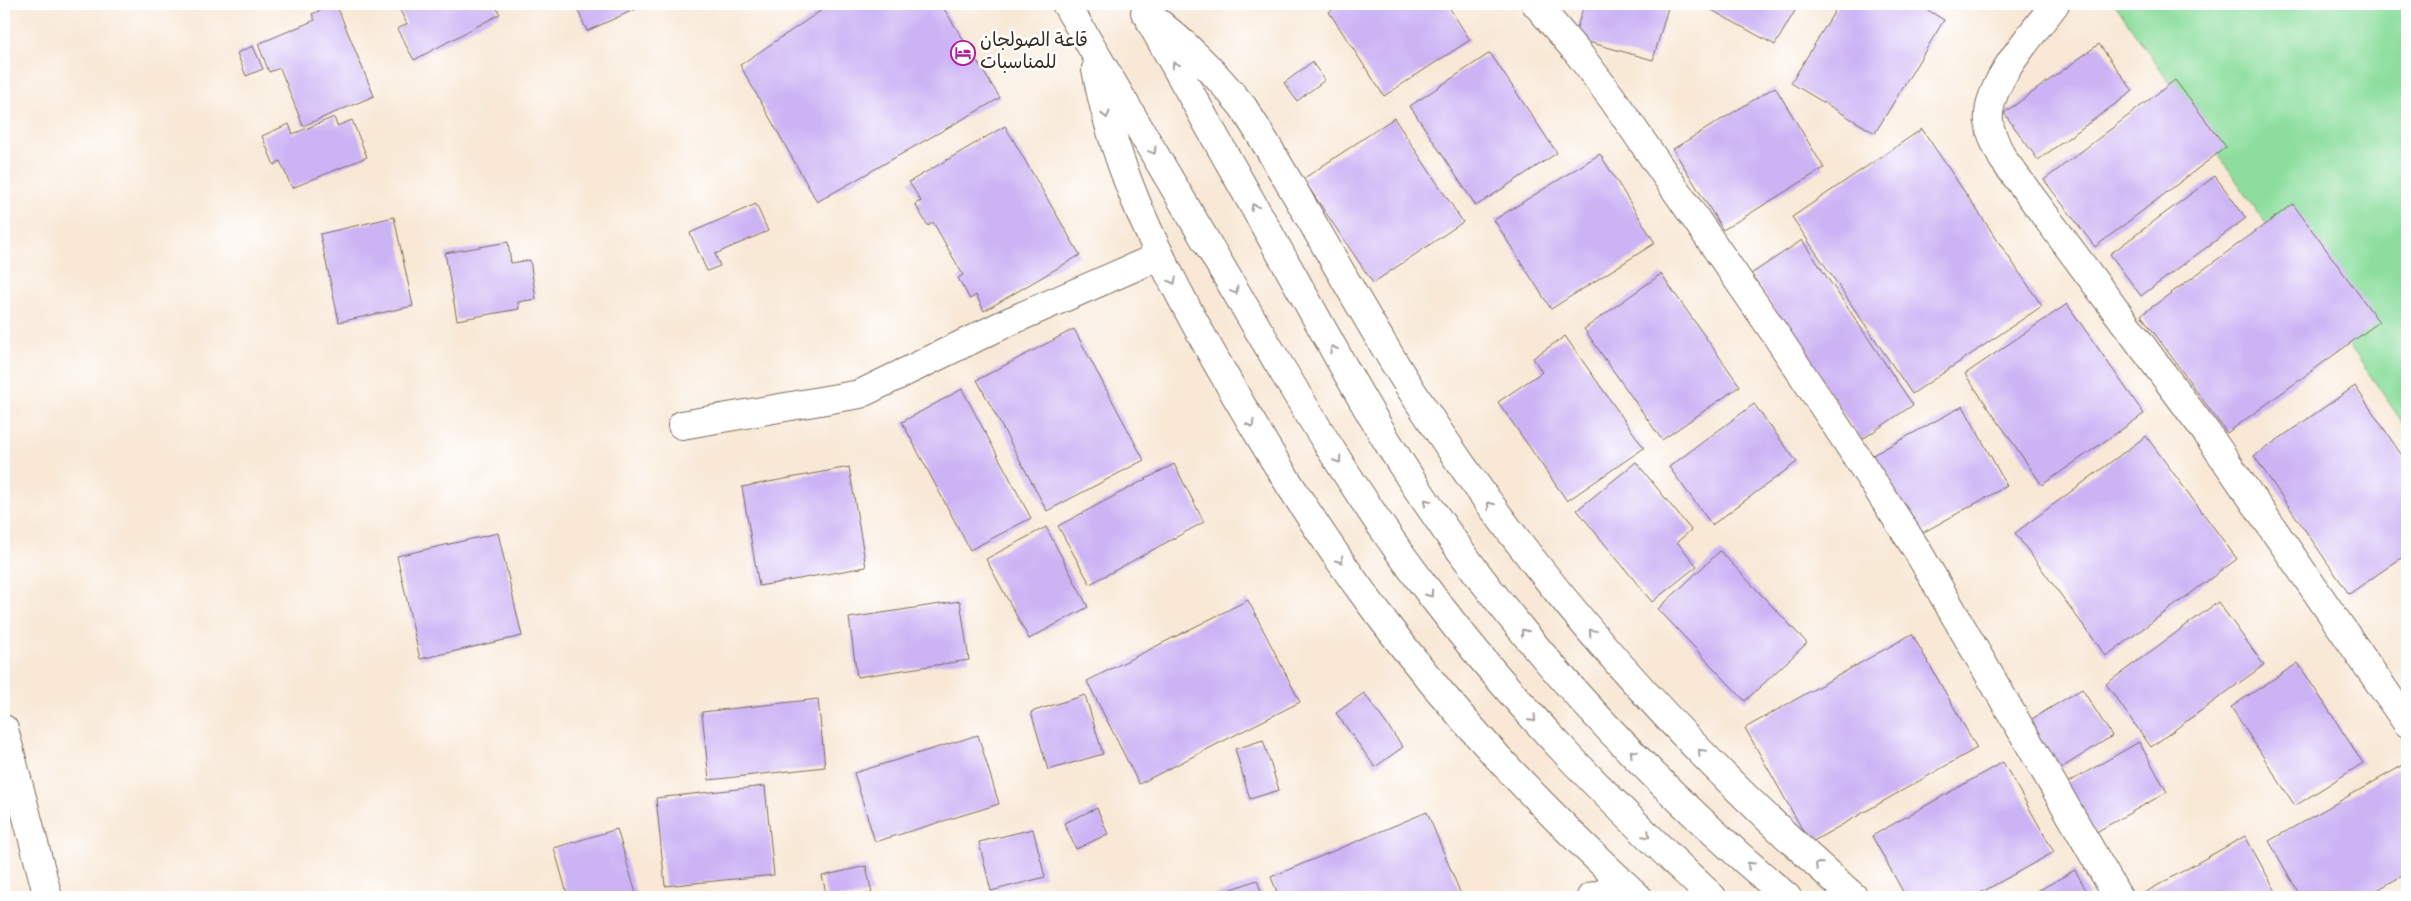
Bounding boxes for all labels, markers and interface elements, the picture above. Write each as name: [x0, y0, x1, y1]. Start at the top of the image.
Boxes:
place label: قاعة الصولجان للمناسبات: [980, 29, 1088, 78]
hotel icon: قاعة الصولجان للمناسبات: [950, 40, 976, 66]
one-way arrow: [1171, 62, 1181, 71]
one-way arrow: [1100, 110, 1111, 119]
one-way arrow: [1146, 146, 1156, 155]
one-way arrow: [1251, 203, 1261, 212]
one-way arrow: [1167, 276, 1177, 285]
one-way arrow: [1229, 286, 1239, 295]
one-way arrow: [1330, 345, 1340, 354]
one-way arrow: [1245, 418, 1255, 427]
one-way arrow: [1331, 455, 1341, 464]
one-way arrow: [1424, 498, 1433, 507]
one-way arrow: [1488, 502, 1496, 511]
one-way arrow: [1334, 554, 1343, 564]
one-way arrow: [1424, 588, 1433, 597]
one-way arrow: [1522, 629, 1530, 638]
one-way arrow: [1589, 629, 1597, 638]
one-way arrow: [1528, 713, 1537, 722]
one-way arrow: [1629, 749, 1638, 758]
one-way arrow: [1698, 749, 1707, 758]
one-way arrow: [1641, 829, 1650, 838]
one-way arrow: [1746, 862, 1755, 871]
one-way arrow: [1814, 862, 1823, 871]

